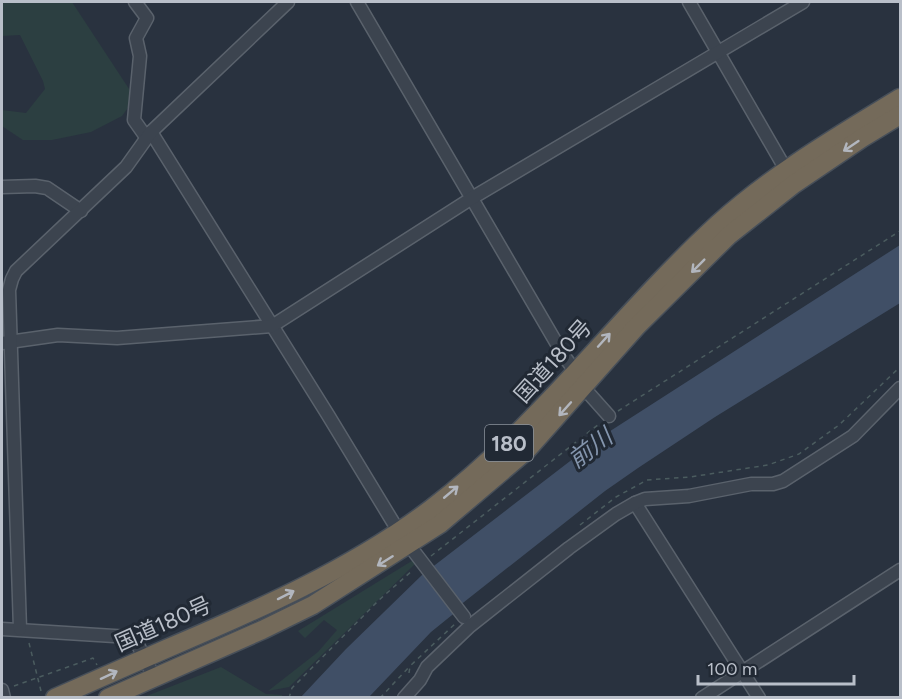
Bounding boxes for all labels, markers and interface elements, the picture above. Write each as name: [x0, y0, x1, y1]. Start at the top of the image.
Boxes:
one-way arrow: [843, 140, 859, 152]
one-way arrow: [690, 258, 705, 273]
street label: 国道180号: [509, 314, 597, 408]
one-way arrow: [597, 333, 611, 348]
one-way arrow: [558, 401, 572, 416]
water label: 前川: [562, 420, 620, 474]
road number: 180: [485, 425, 533, 461]
one-way arrow: [443, 485, 458, 499]
one-way arrow: [377, 555, 393, 567]
one-way arrow: [277, 588, 295, 600]
street label: 国道180号: [111, 591, 215, 657]
scale bar: [698, 648, 854, 686]
text: 100 m: [707, 658, 757, 680]
one-way arrow: [99, 668, 117, 680]

